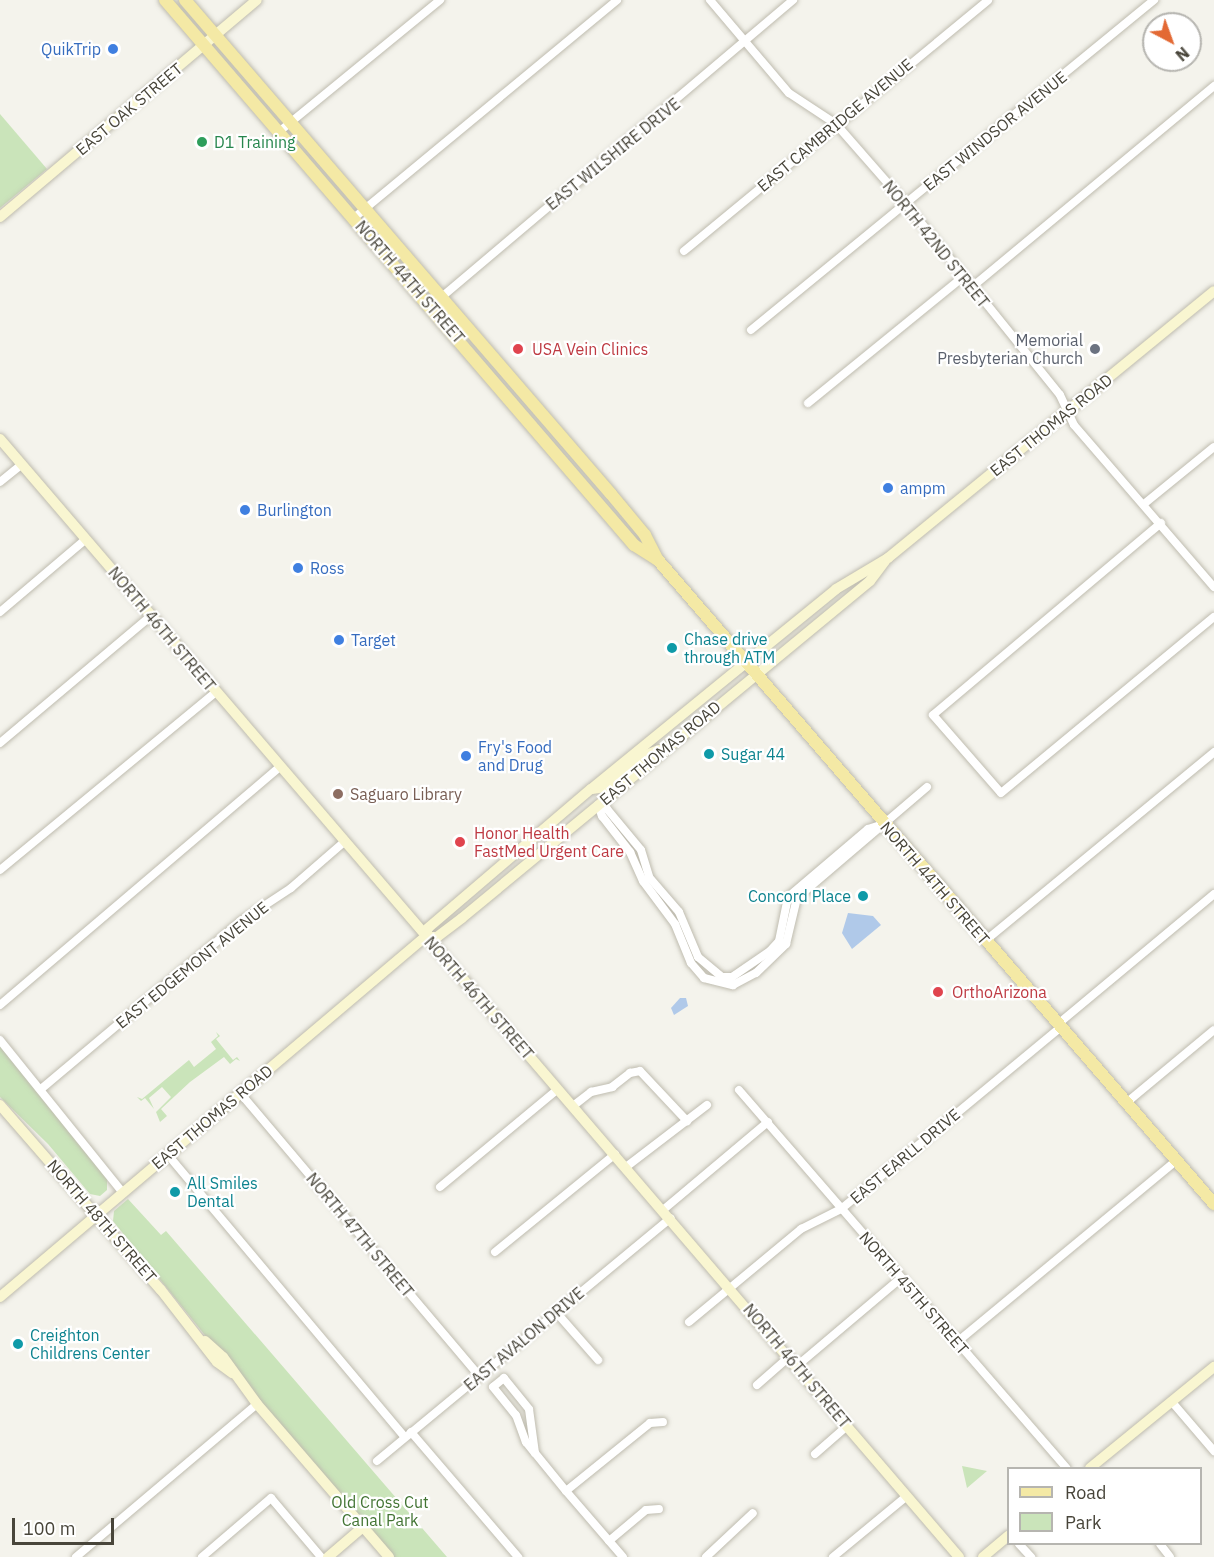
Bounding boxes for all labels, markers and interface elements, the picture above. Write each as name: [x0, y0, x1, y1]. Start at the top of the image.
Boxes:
north arrow: [1142, 12, 1202, 72]
place label: QuikTrip: [41, 39, 101, 59]
marker: QuikTrip: [106, 42, 120, 56]
text: N: [1172, 43, 1193, 65]
street label: EAST CAMBRIDGE AVENUE: [753, 54, 917, 196]
street label: EAST OAK STREET: [72, 59, 186, 159]
street label: EAST WINDSOR AVENUE: [919, 67, 1071, 195]
street label: EAST WILSHIRE DRIVE: [542, 94, 684, 214]
place label: D1 Training: [214, 132, 296, 152]
marker: D1 Training: [195, 135, 209, 149]
street label: NORTH 42ND STREET: [879, 177, 993, 311]
street label: NORTH 44TH STREET: [351, 217, 469, 347]
place label: Memorial Presbyterian Church: [937, 330, 1083, 368]
place label: USA Vein Clinics: [532, 339, 648, 359]
marker: USA Vein Clinics: [509, 340, 527, 358]
marker: Memorial Presbyterian Church: [1088, 342, 1102, 356]
street label: EAST THOMAS ROAD: [986, 370, 1116, 480]
place label: ampm: [900, 478, 946, 498]
marker: ampm: [881, 481, 895, 495]
place label: Burlington: [257, 500, 332, 520]
marker: Burlington: [238, 503, 252, 517]
place label: Ross: [310, 558, 344, 578]
marker: Ross: [291, 561, 305, 575]
street label: NORTH 46TH STREET: [104, 563, 220, 695]
place label: Chase drive through ATM: [684, 629, 775, 667]
place label: Target: [351, 630, 396, 650]
marker: Target: [332, 633, 346, 647]
marker: Chase drive through ATM: [665, 641, 679, 655]
street label: EAST THOMAS ROAD: [596, 697, 724, 809]
place label: Fry's Food and Drug: [478, 737, 552, 775]
place label: Sugar 44: [721, 744, 785, 764]
marker: Sugar 44: [702, 747, 716, 761]
marker: Fry's Food and Drug: [459, 749, 473, 763]
place label: Saguaro Library: [350, 784, 462, 804]
marker: Saguaro Library: [331, 787, 345, 801]
street label: NORTH 44TH STREET: [876, 818, 994, 948]
place label: Honor Health FastMed Urgent Care: [474, 823, 624, 861]
marker: Honor Health FastMed Urgent Care: [451, 833, 469, 851]
place label: Concord Place: [748, 886, 851, 906]
marker: Concord Place: [856, 889, 870, 903]
street label: EAST EDGEMONT AVENUE: [112, 897, 272, 1033]
street label: NORTH 46TH STREET: [420, 933, 538, 1063]
place label: OrthoArizona: [952, 982, 1047, 1002]
marker: OrthoArizona: [929, 983, 947, 1001]
street label: EAST THOMAS ROAD: [148, 1061, 276, 1173]
street label: EAST EARLL DRIVE: [846, 1104, 964, 1208]
street label: NORTH 48TH STREET: [43, 1156, 161, 1286]
street label: NORTH 47TH STREET: [302, 1169, 418, 1301]
place label: All Smiles Dental: [187, 1173, 258, 1211]
marker: All Smiles Dental: [168, 1185, 182, 1199]
street label: NORTH 45TH STREET: [855, 1228, 973, 1358]
street label: EAST AVALON DRIVE: [460, 1283, 588, 1395]
street label: NORTH 46TH STREET: [739, 1300, 855, 1432]
place label: Creighton Childrens Center: [30, 1325, 150, 1363]
marker: Creighton Childrens Center: [11, 1337, 25, 1351]
legend: [1007, 1467, 1202, 1545]
text: Road: [1065, 1481, 1106, 1504]
park label: Old Cross Cut Canal Park: [331, 1492, 429, 1530]
scale bar: [15, 1506, 117, 1544]
text: Park: [1065, 1511, 1101, 1534]
text: 100 m: [23, 1517, 75, 1540]

